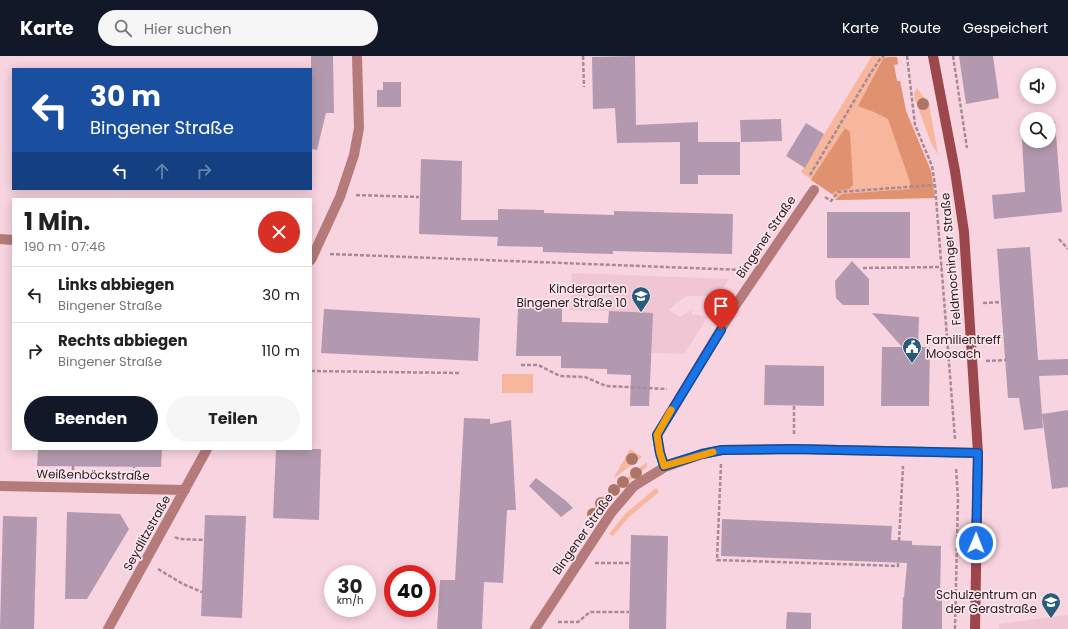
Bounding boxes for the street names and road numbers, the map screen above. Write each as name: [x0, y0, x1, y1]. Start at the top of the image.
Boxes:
street label: Bingener Straße: [732, 192, 799, 281]
street label: Feldmochinger Straße: [936, 192, 965, 326]
street label: Weißenböckstraße: [36, 465, 150, 484]
street label: Bingener Straße: [548, 490, 617, 578]
street label: Seydlitzstraße: [119, 492, 174, 574]

